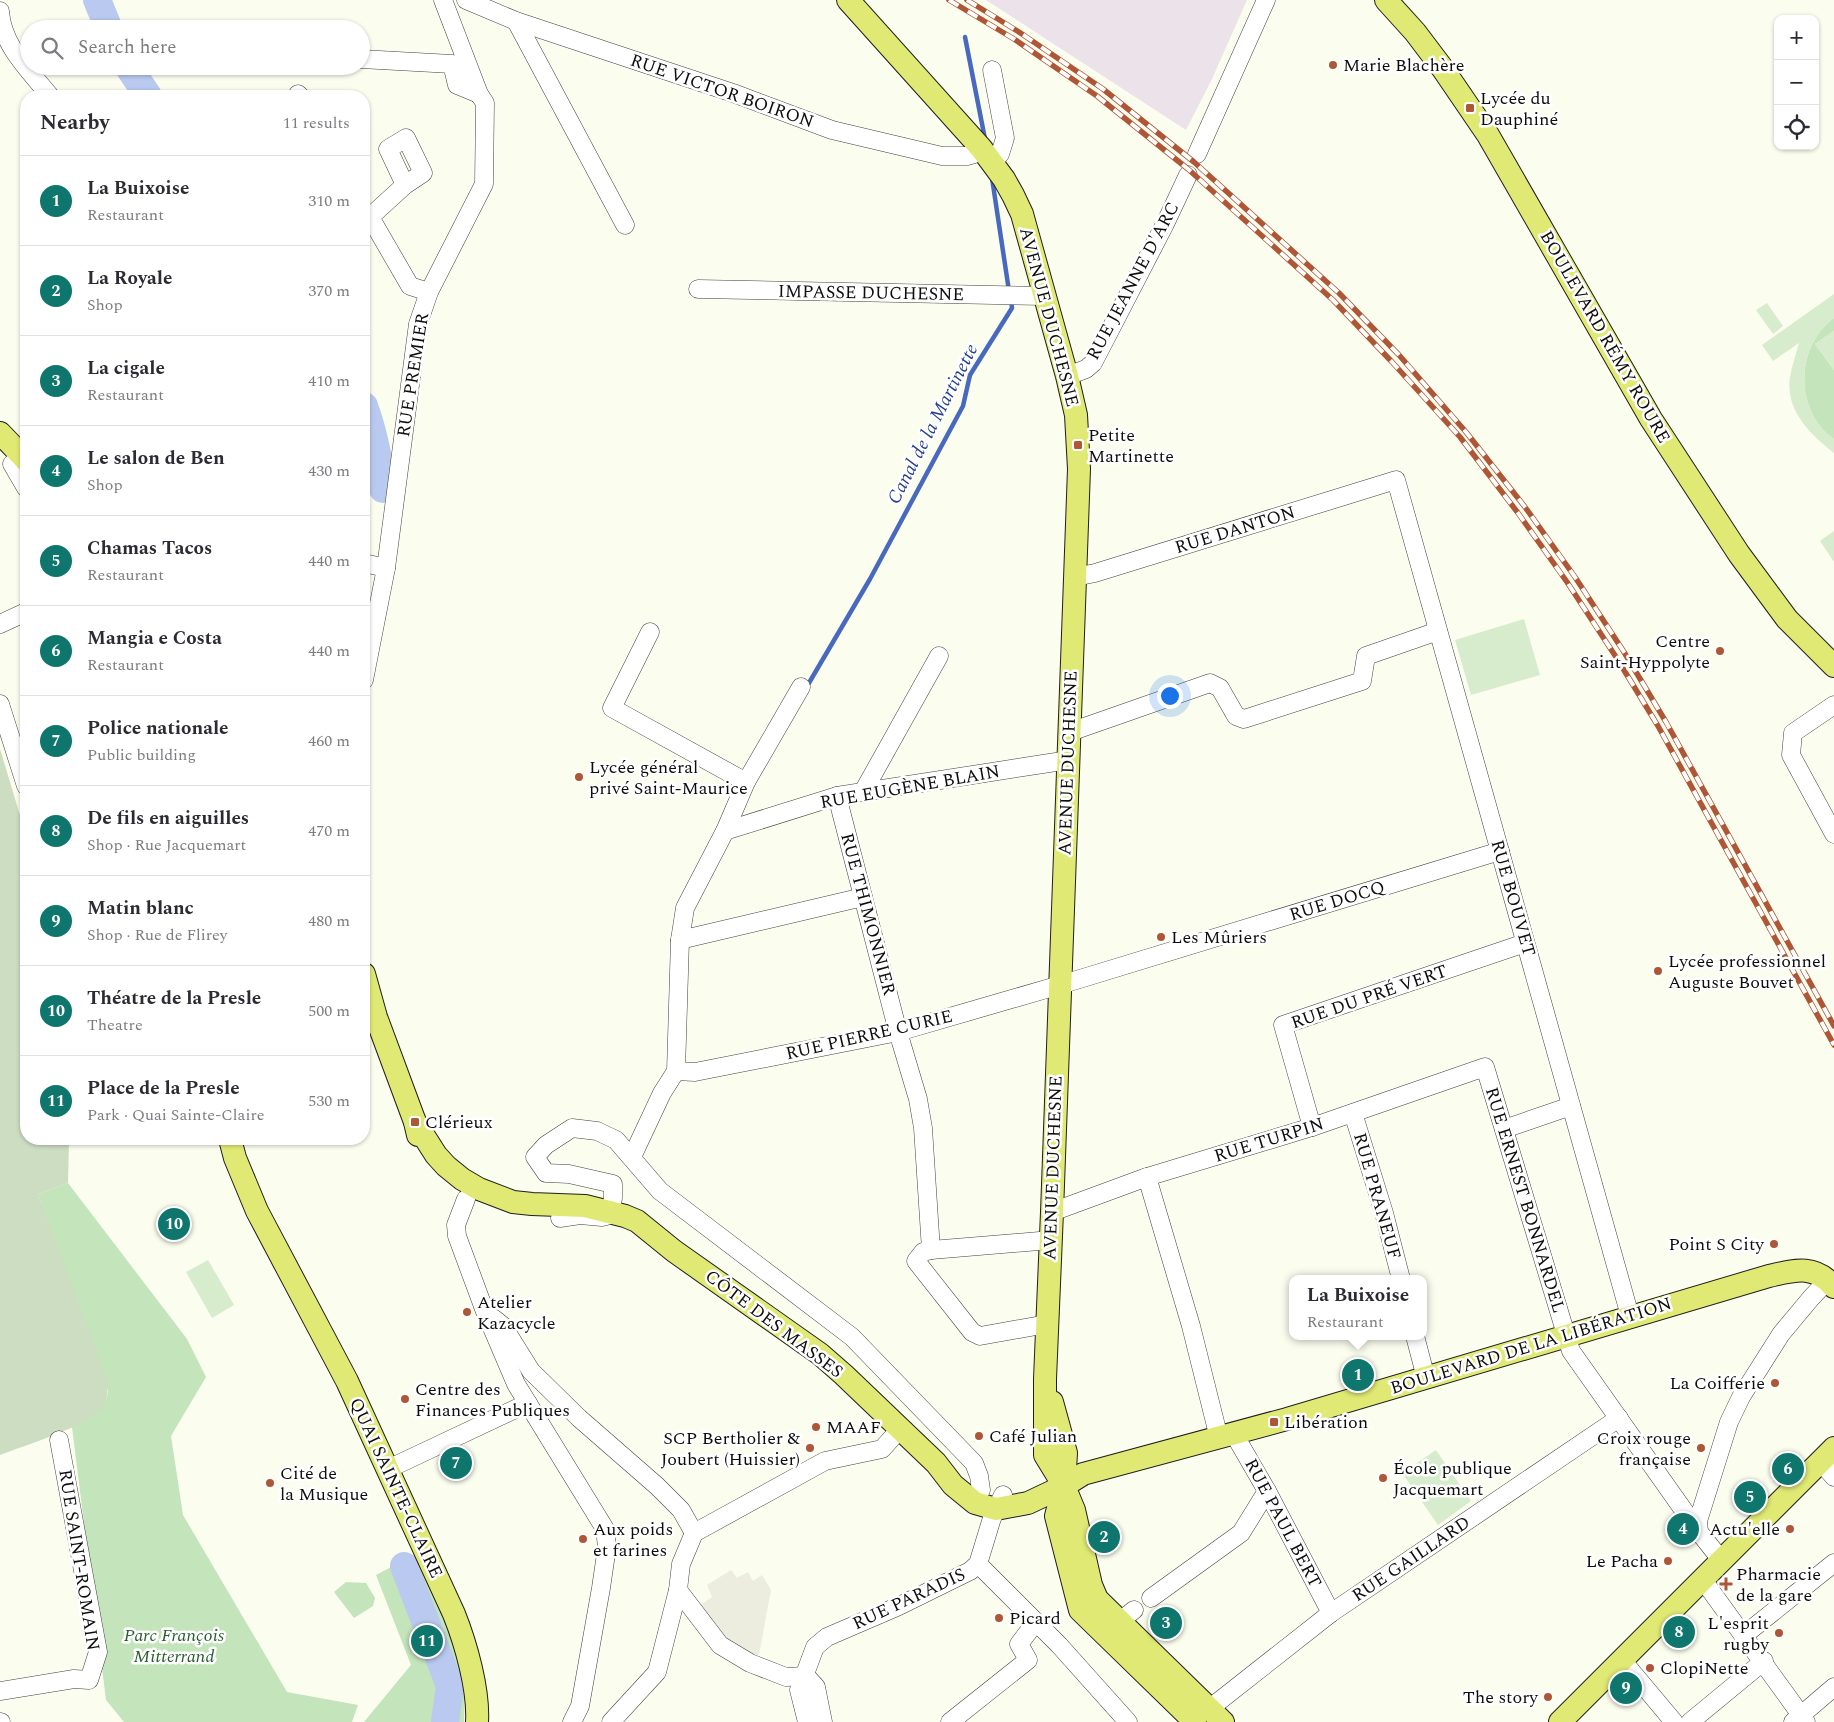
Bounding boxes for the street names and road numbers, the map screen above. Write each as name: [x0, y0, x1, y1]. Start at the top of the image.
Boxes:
street label: RUE VICTOR BOIRON: [627, 47, 817, 135]
street label: RUE JEANNE D'ARC: [1080, 197, 1186, 365]
street label: AVENUE DUCHESNE: [1012, 224, 1086, 410]
street label: BOULEVARD RÉMY ROURE: [1533, 225, 1677, 449]
street label: IMPASSE DUCHESNE: [778, 278, 964, 308]
street label: RUE PREMIER: [390, 311, 436, 439]
street label: RUE DANTON: [1171, 499, 1299, 561]
street label: AVENUE DUCHESNE: [1051, 670, 1085, 856]
street label: RUE EUGÈNE BLAIN: [818, 758, 1002, 816]
street label: RUE THIMONNIER: [833, 830, 903, 998]
street label: RUE BOUVET: [1483, 836, 1543, 960]
street label: RUE DOCQ: [1286, 874, 1389, 928]
street label: RUE DU PRÉ VERT: [1287, 958, 1451, 1036]
street label: RUE PIERRE CURIE: [783, 1003, 955, 1067]
street label: AVENUE DUCHESNE: [1036, 1075, 1070, 1261]
street label: RUE ERNEST BONNARDEL: [1478, 1084, 1572, 1316]
street label: RUE TURPIN: [1211, 1110, 1327, 1170]
street label: RUE PRANEUF: [1346, 1129, 1408, 1263]
street label: CÔTE DES MASSES: [699, 1263, 849, 1385]
street label: BOULEVARD DE LA LIBÉRATION: [1387, 1290, 1675, 1402]
street label: QUAI SAINTE-CLAIRE: [342, 1393, 450, 1583]
street label: RUE PAUL BERT: [1238, 1454, 1328, 1592]
street label: RUE SAINT-ROMAIN: [51, 1467, 107, 1653]
street label: RUE GAILLARD: [1346, 1509, 1476, 1609]
street label: RUE PARADIS: [848, 1561, 970, 1637]

